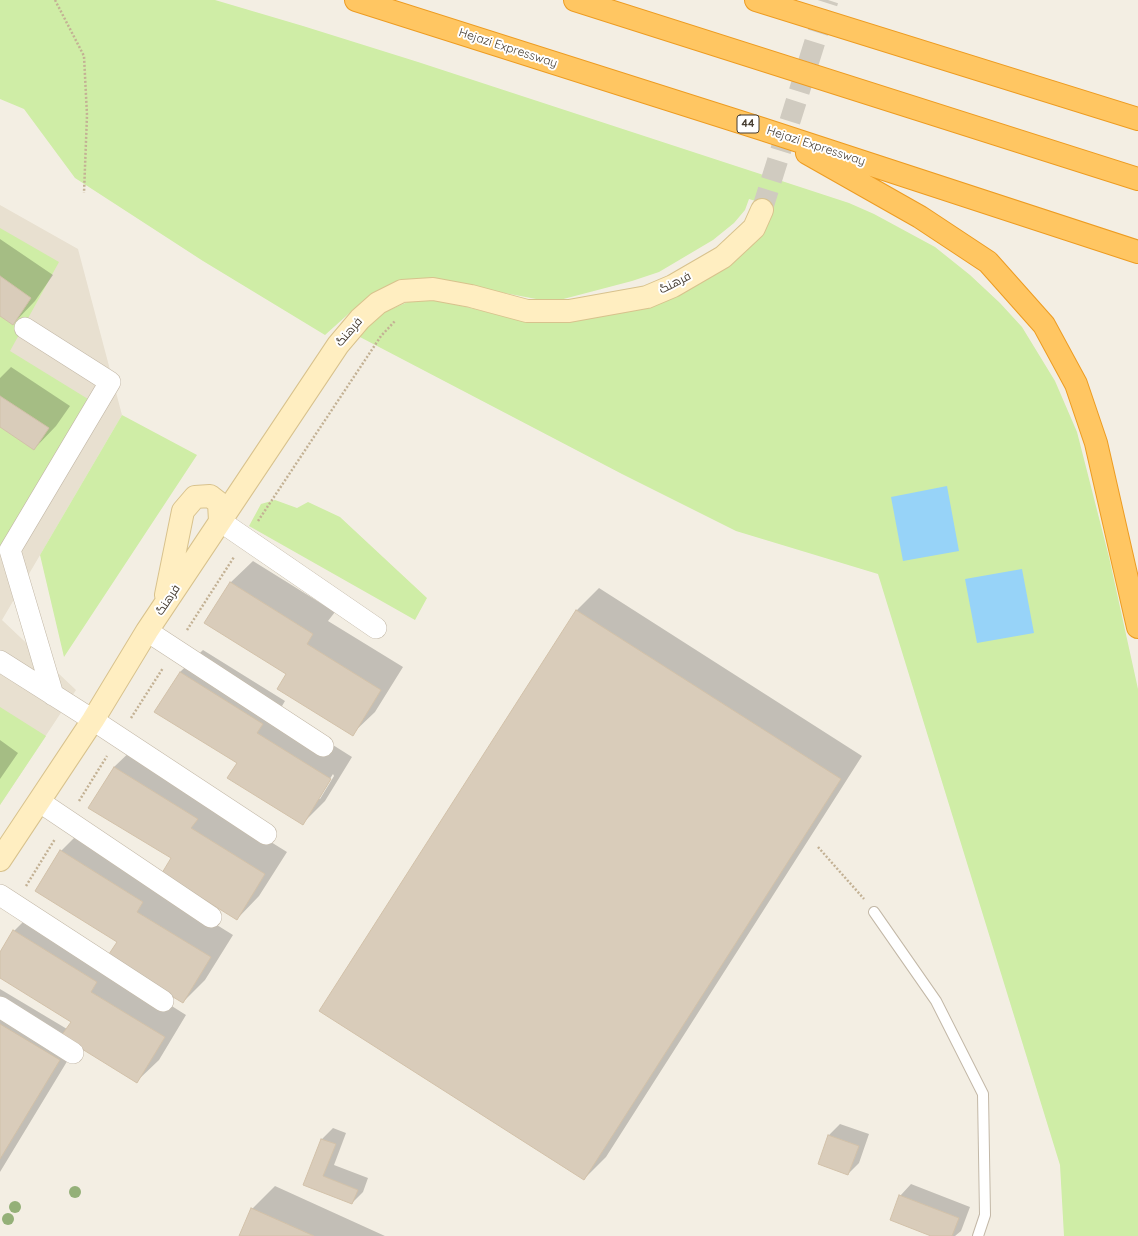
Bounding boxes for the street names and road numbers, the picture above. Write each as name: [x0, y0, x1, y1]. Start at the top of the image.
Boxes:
street label: Hejazi Expressway: [457, 25, 559, 71]
road number: 44: [737, 115, 759, 133]
street label: Hejazi Expressway: [765, 123, 867, 169]
street label: فرهنگ: [657, 269, 693, 297]
street label: فرهنگ: [332, 315, 366, 349]
street label: فرهنگ: [153, 582, 183, 618]

